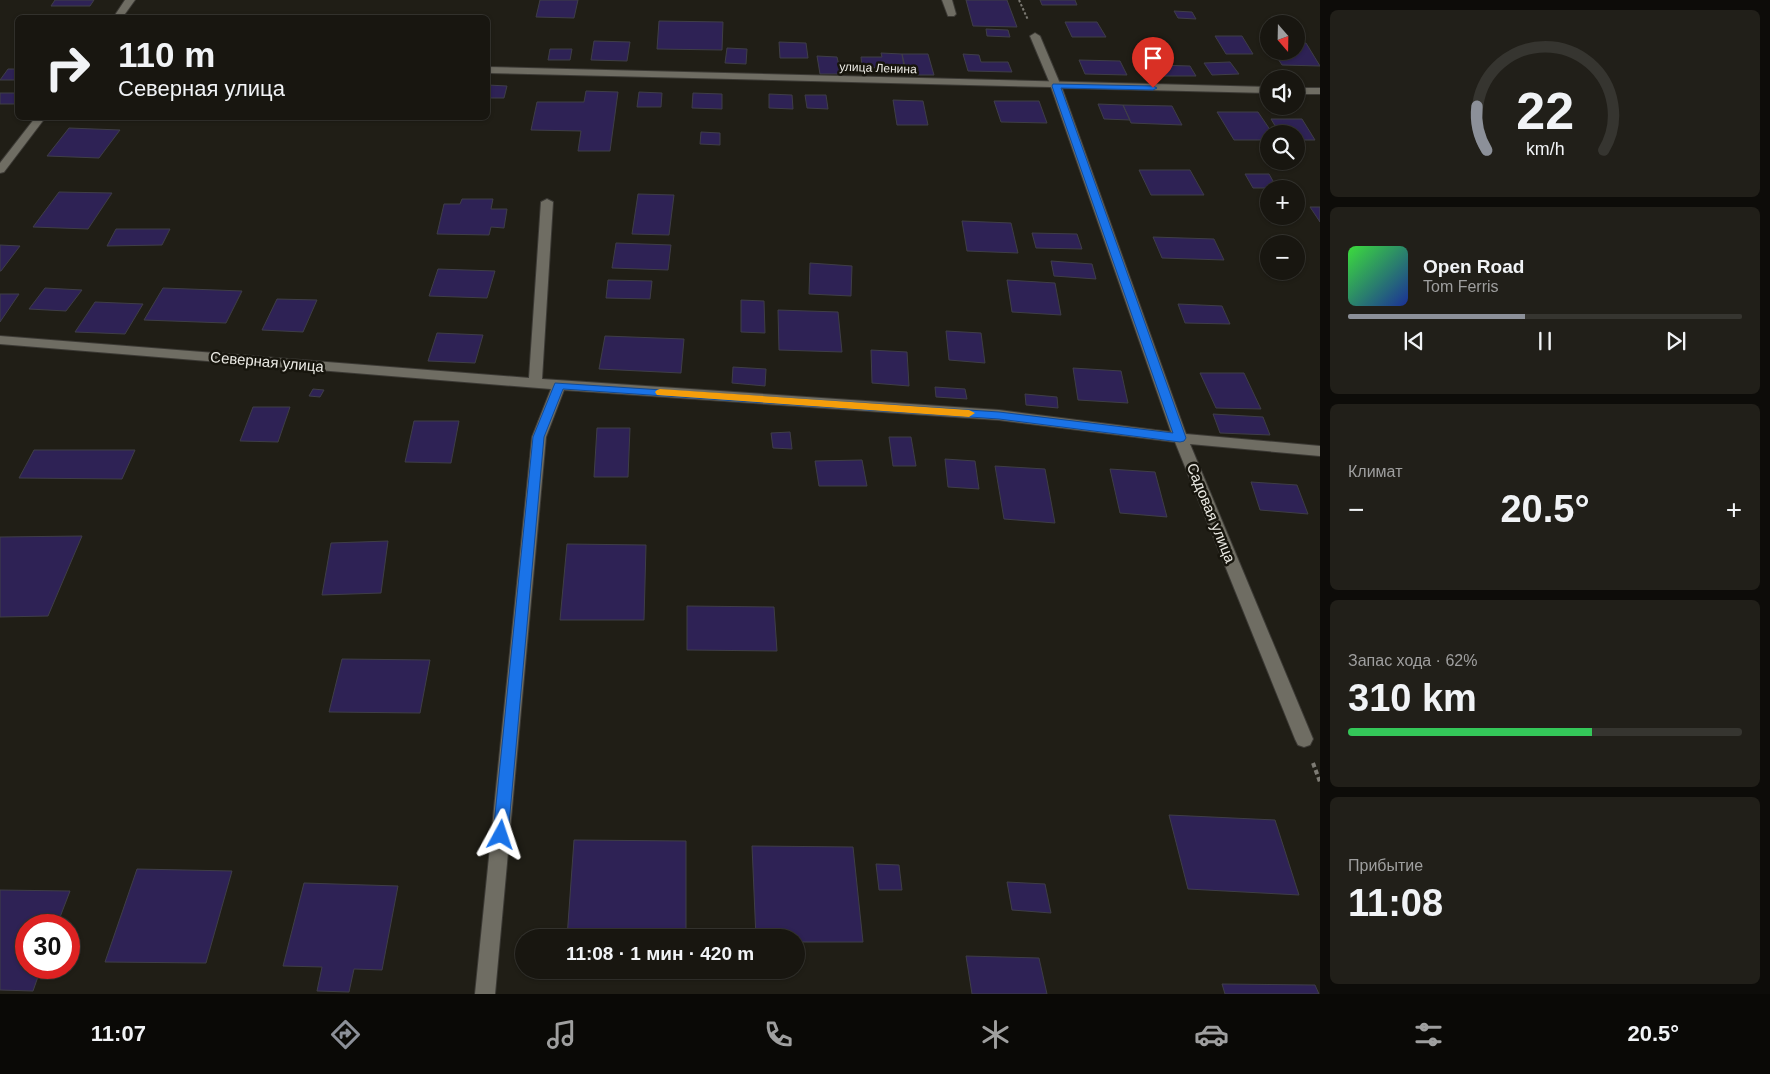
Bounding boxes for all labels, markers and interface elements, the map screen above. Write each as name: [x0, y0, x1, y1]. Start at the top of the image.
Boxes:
north arrow: [1260, 15, 1305, 60]
map controls: [1260, 15, 1305, 280]
icon: right: [35, 35, 100, 100]
text: 110 m: [118, 35, 215, 74]
pin: [1132, 37, 1174, 88]
icon: arrive: [1139, 44, 1167, 72]
street label: улица Ленина: [839, 60, 917, 76]
button: sound: [1260, 70, 1305, 115]
text: Северная улица: [118, 76, 285, 101]
text: 22: [1516, 82, 1574, 140]
button: search: [1260, 125, 1305, 170]
text: km/h: [1526, 139, 1564, 159]
button: +: [1260, 180, 1305, 225]
button: −: [1260, 235, 1305, 280]
text: Open Road: [1423, 256, 1524, 277]
text: Tom Ferris: [1423, 278, 1499, 295]
icon: previous: [1400, 327, 1428, 355]
icon: pause: [1531, 327, 1559, 355]
icon: next: [1662, 327, 1690, 355]
street label: Северная улица: [210, 348, 325, 375]
street label: Садовая улица: [1184, 460, 1239, 566]
text: Климат: [1348, 463, 1402, 480]
text: 20.5°: [1500, 488, 1590, 530]
text: −: [1348, 494, 1364, 525]
text: +: [1726, 494, 1742, 525]
text: Запас хода · 62%: [1348, 652, 1477, 669]
text: 310 km: [1348, 677, 1477, 719]
position arrow: [474, 808, 526, 860]
text: Прибытие: [1348, 857, 1423, 874]
text: 11:08: [1348, 882, 1443, 924]
speed limit sign: 30: [15, 914, 80, 979]
text: 11:08 · 1 мин · 420 m: [566, 943, 754, 964]
icon: directions: [328, 1017, 363, 1052]
icon: music: [544, 1017, 579, 1052]
icon: phone: [761, 1017, 796, 1052]
icon: climate: [978, 1017, 1013, 1052]
icon: car: [1194, 1017, 1229, 1052]
icon: filters: [1411, 1017, 1446, 1052]
text: 11:07: [91, 1021, 146, 1046]
text: 20.5°: [1627, 1021, 1679, 1046]

